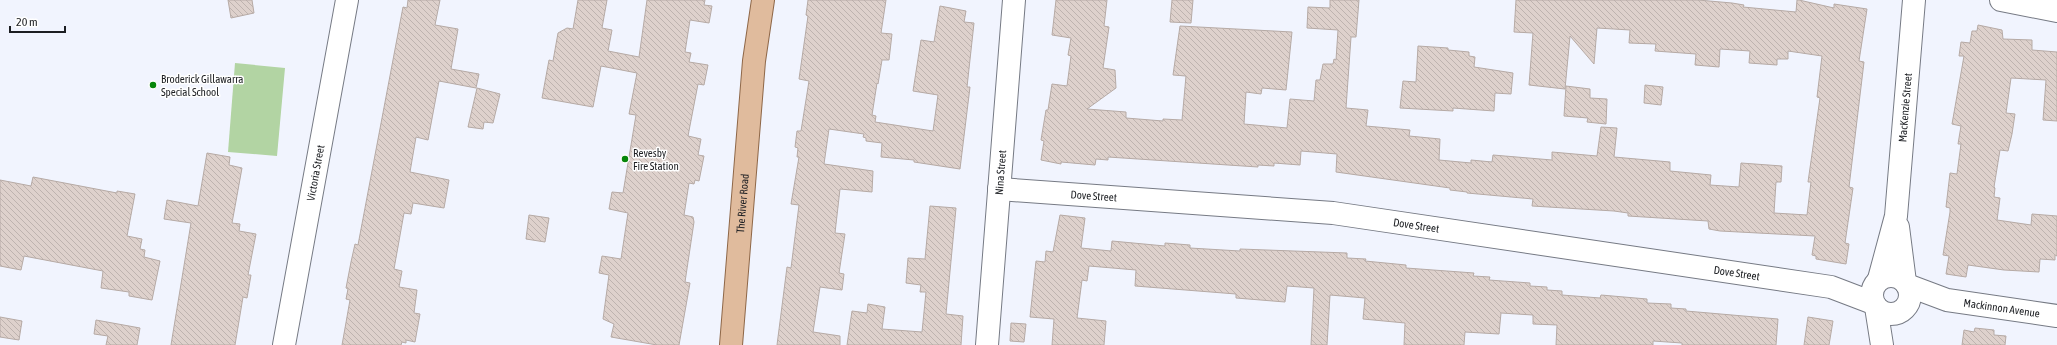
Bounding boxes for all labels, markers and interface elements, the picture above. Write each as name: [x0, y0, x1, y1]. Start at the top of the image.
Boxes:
scale bar: [10, 8, 65, 34]
text: 20 m: [16, 15, 38, 29]
place label: Broderick Gillawarra Special School: [161, 73, 243, 98]
street label: MacKenzie Street: [1896, 73, 1914, 143]
marker: Broderick Gillawarra Special School: [148, 80, 158, 90]
street label: Victoria Street: [304, 144, 326, 202]
place label: Revesby Fire Station: [633, 147, 679, 172]
street label: Nina Street: [993, 150, 1008, 196]
marker: Revesby Fire Station: [620, 154, 630, 164]
street label: The River Road: [734, 173, 751, 234]
street label: Dove Street: [1070, 188, 1117, 203]
street label: Dove Street: [1392, 216, 1440, 235]
street label: Dove Street: [1713, 264, 1761, 282]
street label: Mackinnon Avenue: [1963, 296, 2041, 319]

